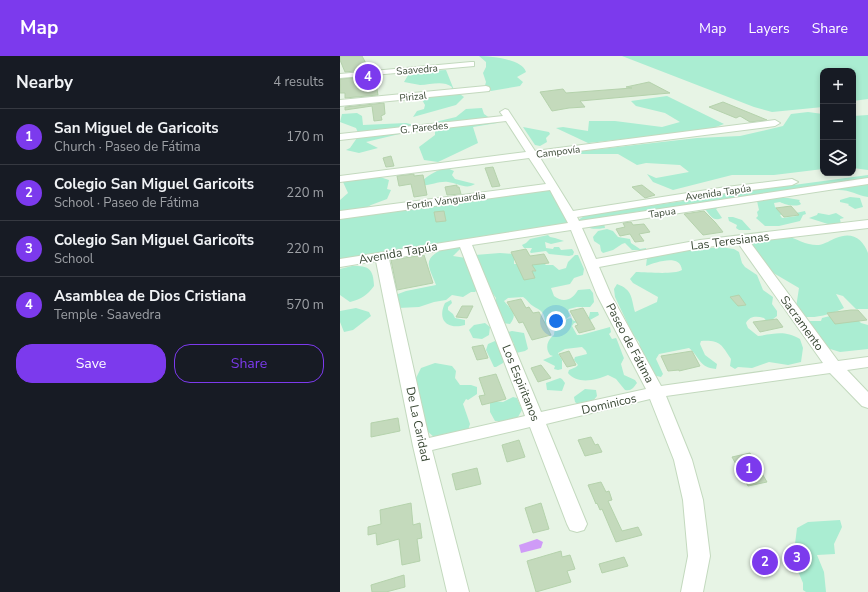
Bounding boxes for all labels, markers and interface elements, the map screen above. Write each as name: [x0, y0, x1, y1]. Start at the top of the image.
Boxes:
text: Map: [20, 15, 58, 41]
text: Map: [699, 19, 726, 38]
text: Layers: [748, 19, 790, 38]
text: Share: [812, 19, 848, 38]
street label: Saavedra: [396, 61, 439, 79]
pin: 4: [355, 62, 381, 92]
map controls: [820, 68, 856, 176]
button: +: [820, 68, 856, 104]
text: Nearby: [16, 71, 73, 94]
text: 4 results: [273, 73, 324, 91]
street label: Pirizal: [399, 89, 427, 105]
button: −: [820, 104, 856, 140]
text: San Miguel de Garicoits: [54, 118, 219, 138]
street label: G. Paredes: [399, 118, 449, 137]
text: 1: [25, 128, 33, 146]
text: 170 m: [286, 128, 324, 146]
text: Church · Paseo de Fátima: [54, 138, 201, 156]
button: layers: [820, 140, 856, 176]
street label: Campovía: [535, 142, 581, 162]
text: Colegio San Miguel Garicoits: [54, 174, 254, 194]
street label: Avenida Tapúa: [684, 181, 752, 205]
text: 2: [25, 184, 33, 202]
text: 220 m: [286, 184, 324, 202]
street label: Fortin Vanguardia: [406, 189, 487, 213]
text: School · Paseo de Fátima: [54, 194, 199, 212]
street label: Tapua: [648, 204, 677, 222]
street label: Las Teresianas: [690, 228, 770, 254]
text: Colegio San Miguel Garicoïts: [54, 230, 254, 250]
street label: Avenida Tapúa: [357, 238, 439, 268]
text: 3: [25, 240, 33, 258]
text: 220 m: [286, 240, 324, 258]
text: School: [54, 250, 94, 268]
text: Asamblea de Dios Cristiana: [54, 286, 246, 306]
street label: Sacramento: [777, 292, 828, 354]
text: 4: [25, 296, 33, 314]
text: 570 m: [286, 296, 324, 314]
street label: Paseo de Fátima: [602, 300, 658, 386]
text: Temple · Saavedra: [54, 306, 161, 324]
your location: [546, 311, 566, 331]
street label: Los Espiritanos: [498, 342, 544, 424]
button: Save: [16, 344, 166, 383]
button: Share: [174, 344, 324, 383]
street label: De La Caridad: [402, 385, 434, 463]
street label: Dominicos: [580, 390, 638, 418]
pin: 1: [736, 454, 762, 484]
pin: 3: [784, 543, 810, 573]
pin: 2: [752, 547, 778, 577]

